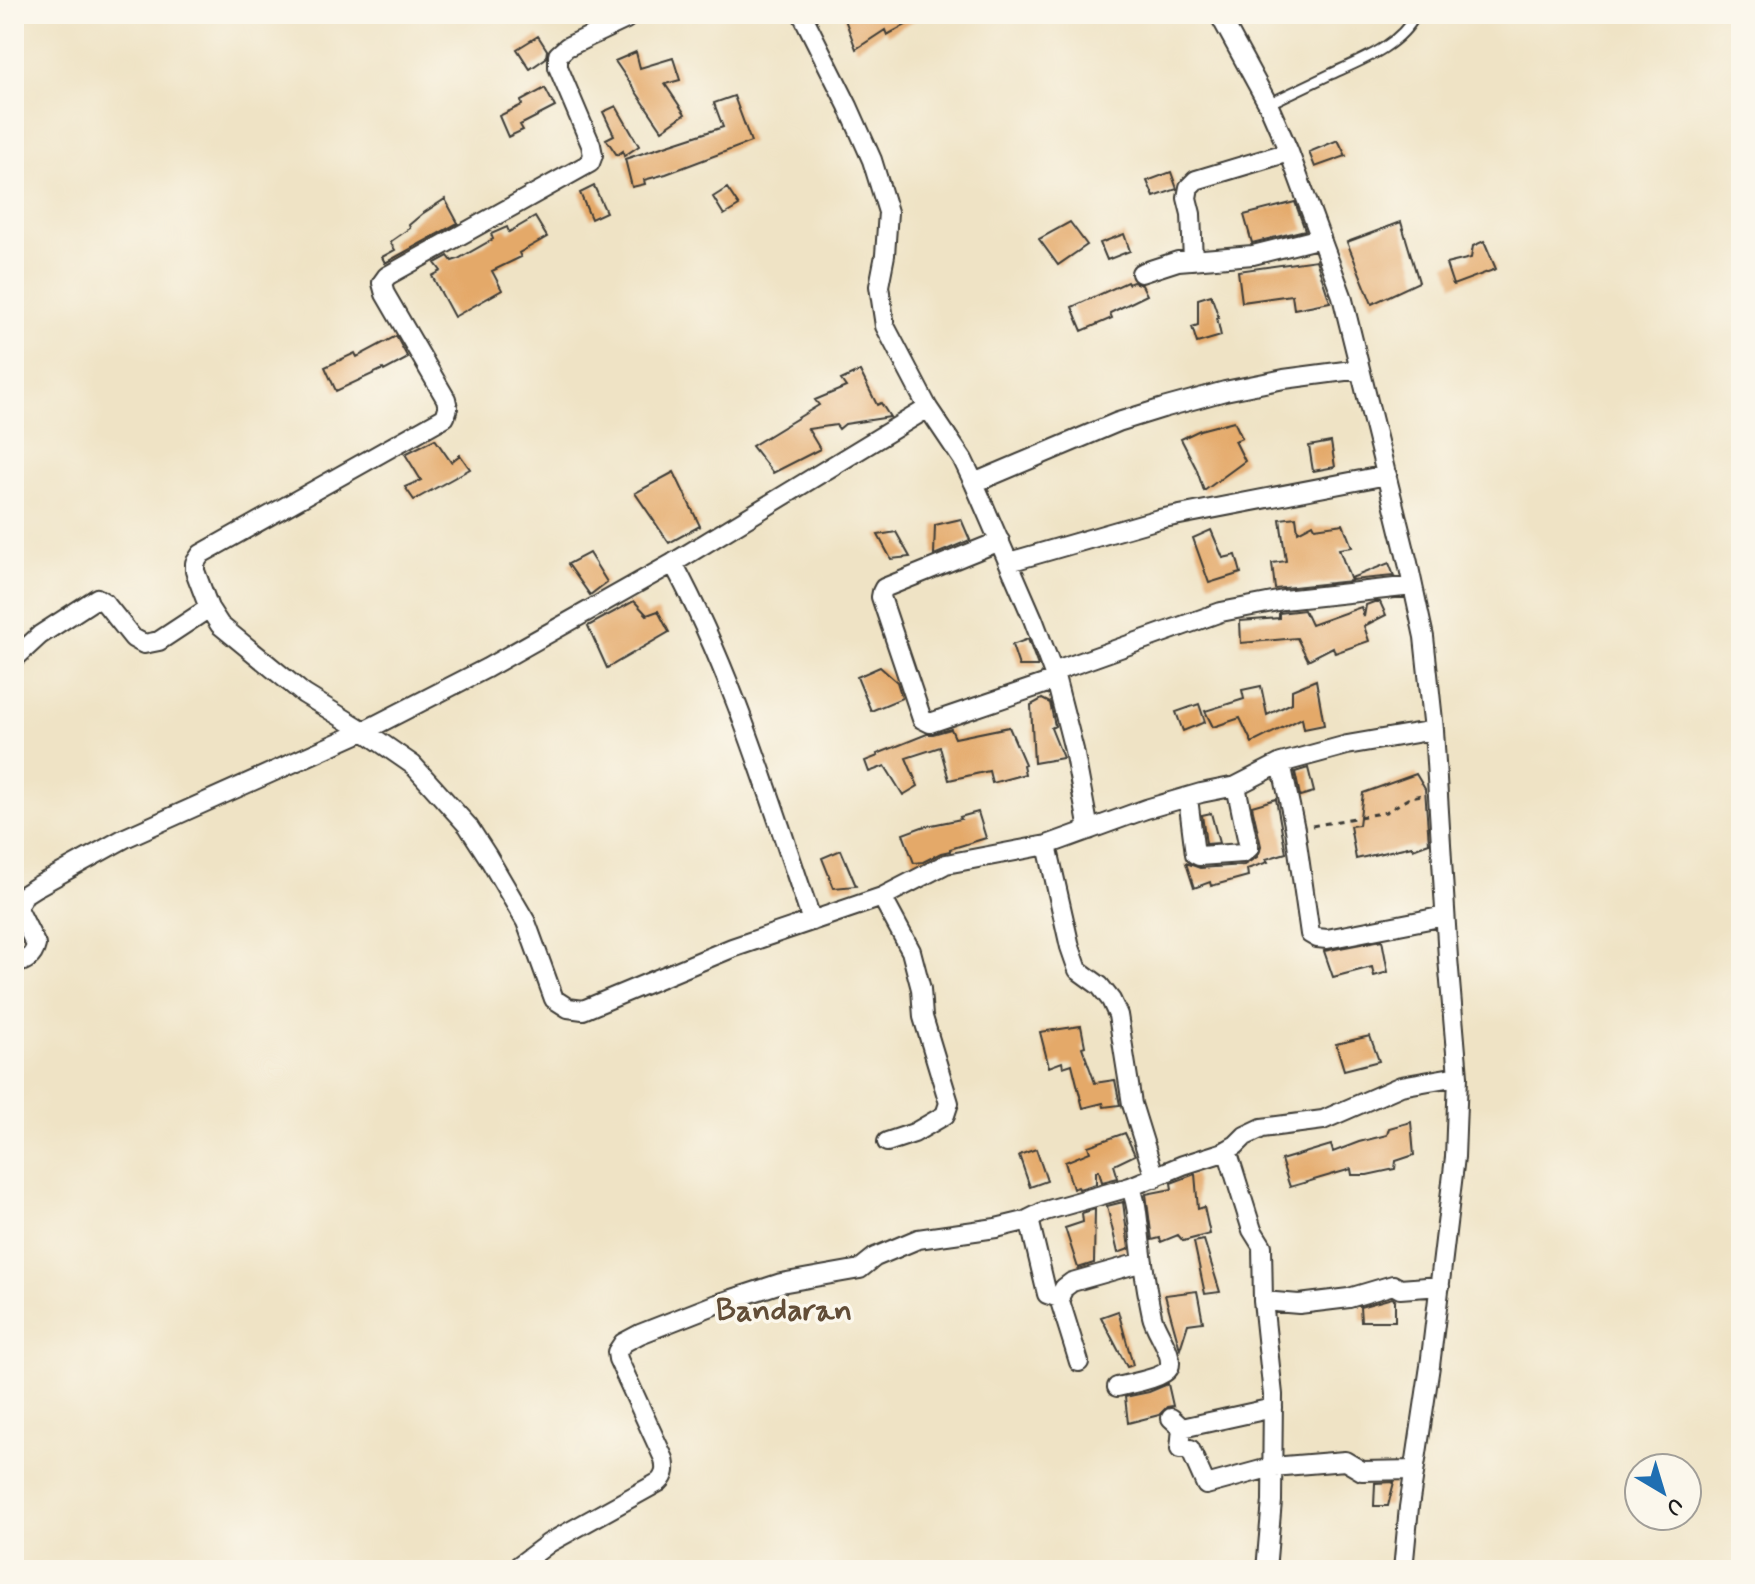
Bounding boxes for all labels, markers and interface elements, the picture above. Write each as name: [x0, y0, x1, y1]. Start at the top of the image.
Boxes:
district label: Bandaran: [716, 1290, 852, 1332]
north arrow: [1623, 1452, 1703, 1532]
text: U: [1660, 1491, 1688, 1522]

